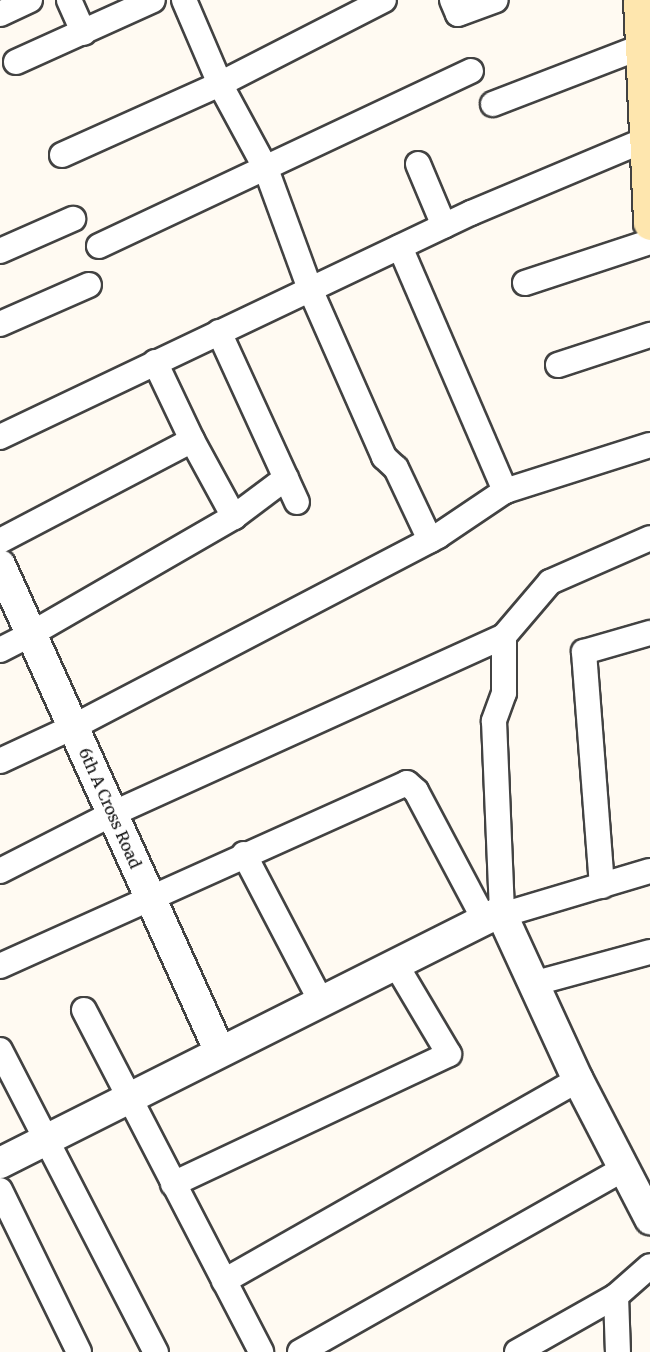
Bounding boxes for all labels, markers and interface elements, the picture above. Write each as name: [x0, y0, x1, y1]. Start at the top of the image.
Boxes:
street label: 6th A Cross Road: [75, 745, 145, 871]

